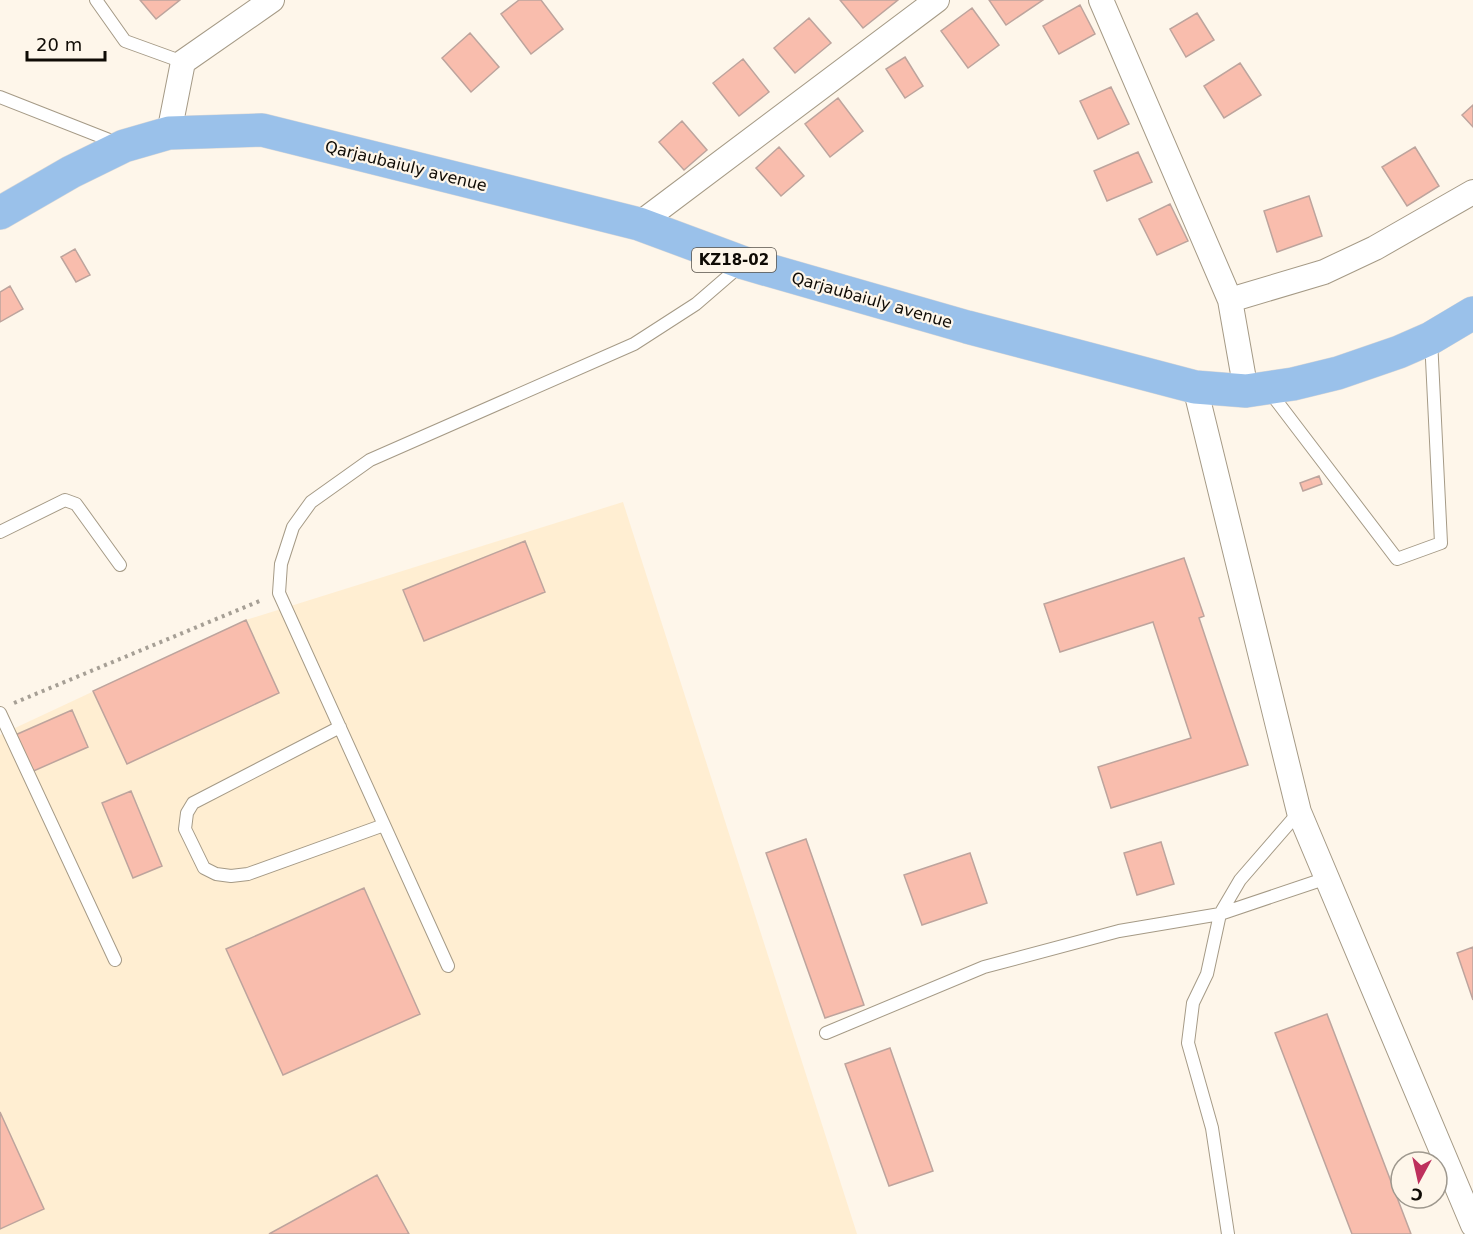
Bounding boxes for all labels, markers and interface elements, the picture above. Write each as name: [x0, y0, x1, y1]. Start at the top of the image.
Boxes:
scale bar: [27, 24, 105, 62]
text: 20 m: [36, 34, 82, 55]
street label: Qarjaubaiuly avenue: [323, 137, 489, 195]
road number: KZ18-02: [692, 248, 776, 272]
street label: Qarjaubaiuly avenue: [790, 268, 954, 332]
north arrow: [1389, 1150, 1449, 1210]
text: С: [1410, 1184, 1424, 1205]

